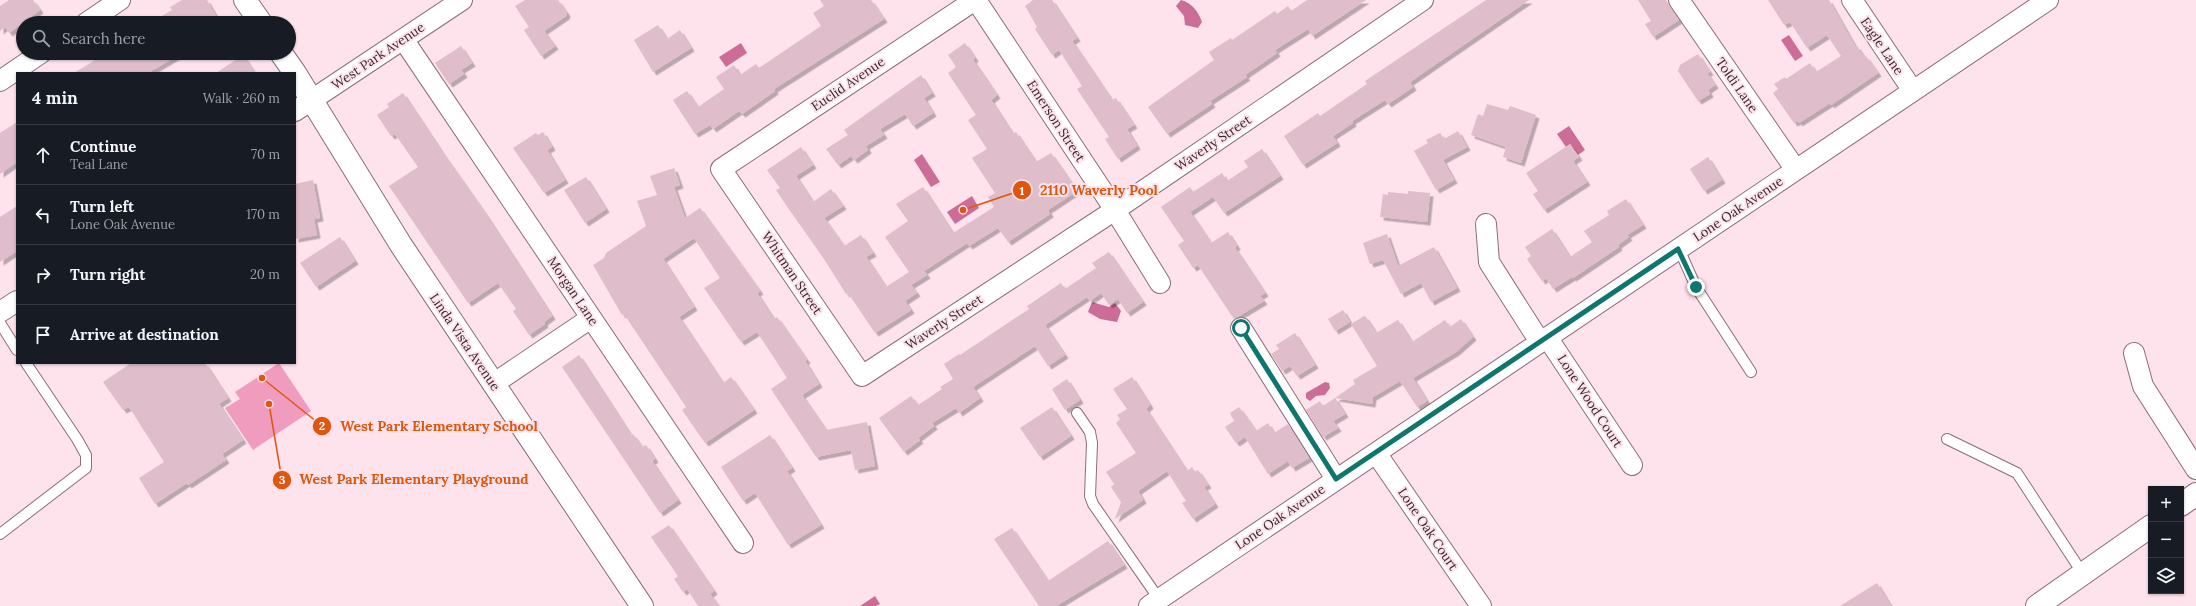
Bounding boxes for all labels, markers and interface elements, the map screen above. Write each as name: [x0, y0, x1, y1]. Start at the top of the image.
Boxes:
street label: Eagle Lane: [1857, 14, 1907, 78]
search box: [16, 16, 296, 60]
street label: West Park Avenue: [328, 19, 428, 93]
icon: search: [30, 27, 52, 49]
text: Search here: [62, 29, 145, 48]
street label: Euclid Avenue: [808, 53, 888, 115]
street label: Toldi Lane: [1712, 54, 1762, 116]
street label: Emerson Street: [1023, 77, 1089, 165]
text: 4 min: [32, 87, 78, 109]
text: Walk · 260 m: [203, 90, 280, 107]
street label: Waverly Street: [1171, 111, 1255, 175]
text: Continue: [70, 137, 136, 156]
icon: ahead: [32, 144, 54, 166]
text: 70 m: [251, 146, 280, 163]
text: Teal Lane: [70, 156, 128, 173]
street label: Lone Oak Avenue: [1690, 173, 1786, 245]
callout: 2110 Waverly Pool: [1012, 177, 1166, 203]
text: 2110 Waverly Pool: [1040, 181, 1159, 199]
text: 1: [1020, 183, 1025, 198]
text: Turn left: [70, 197, 134, 216]
icon: left: [32, 204, 54, 226]
text: 170 m: [246, 206, 280, 223]
text: Lone Oak Avenue: [70, 216, 175, 233]
street label: Whitman Street: [758, 228, 826, 318]
street label: Morgan Lane: [544, 253, 602, 329]
icon: right: [32, 264, 54, 286]
text: Turn right: [70, 265, 146, 284]
text: 20 m: [250, 266, 280, 283]
route end: [1687, 278, 1705, 296]
street label: Linda Vista Avenue: [426, 290, 504, 394]
street label: Waverly Street: [902, 291, 986, 353]
route start: [1232, 319, 1250, 337]
icon: arrive: [32, 324, 54, 346]
text: Arrive at destination: [70, 325, 219, 344]
street label: Lone Wood Court: [1554, 351, 1626, 451]
callout: West Park Elementary School: [312, 413, 545, 439]
text: West Park Elementary School: [340, 417, 538, 435]
text: 2: [319, 418, 325, 433]
callout: West Park Elementary Playground: [272, 467, 537, 493]
text: West Park Elementary Playground: [299, 470, 529, 488]
text: 3: [279, 472, 286, 487]
street label: Lone Oak Avenue: [1232, 481, 1328, 553]
street label: Lone Oak Court: [1394, 484, 1462, 574]
map controls: [2148, 486, 2184, 594]
button: +: [2148, 486, 2184, 522]
button: −: [2148, 522, 2184, 558]
button: layers: [2148, 558, 2184, 594]

